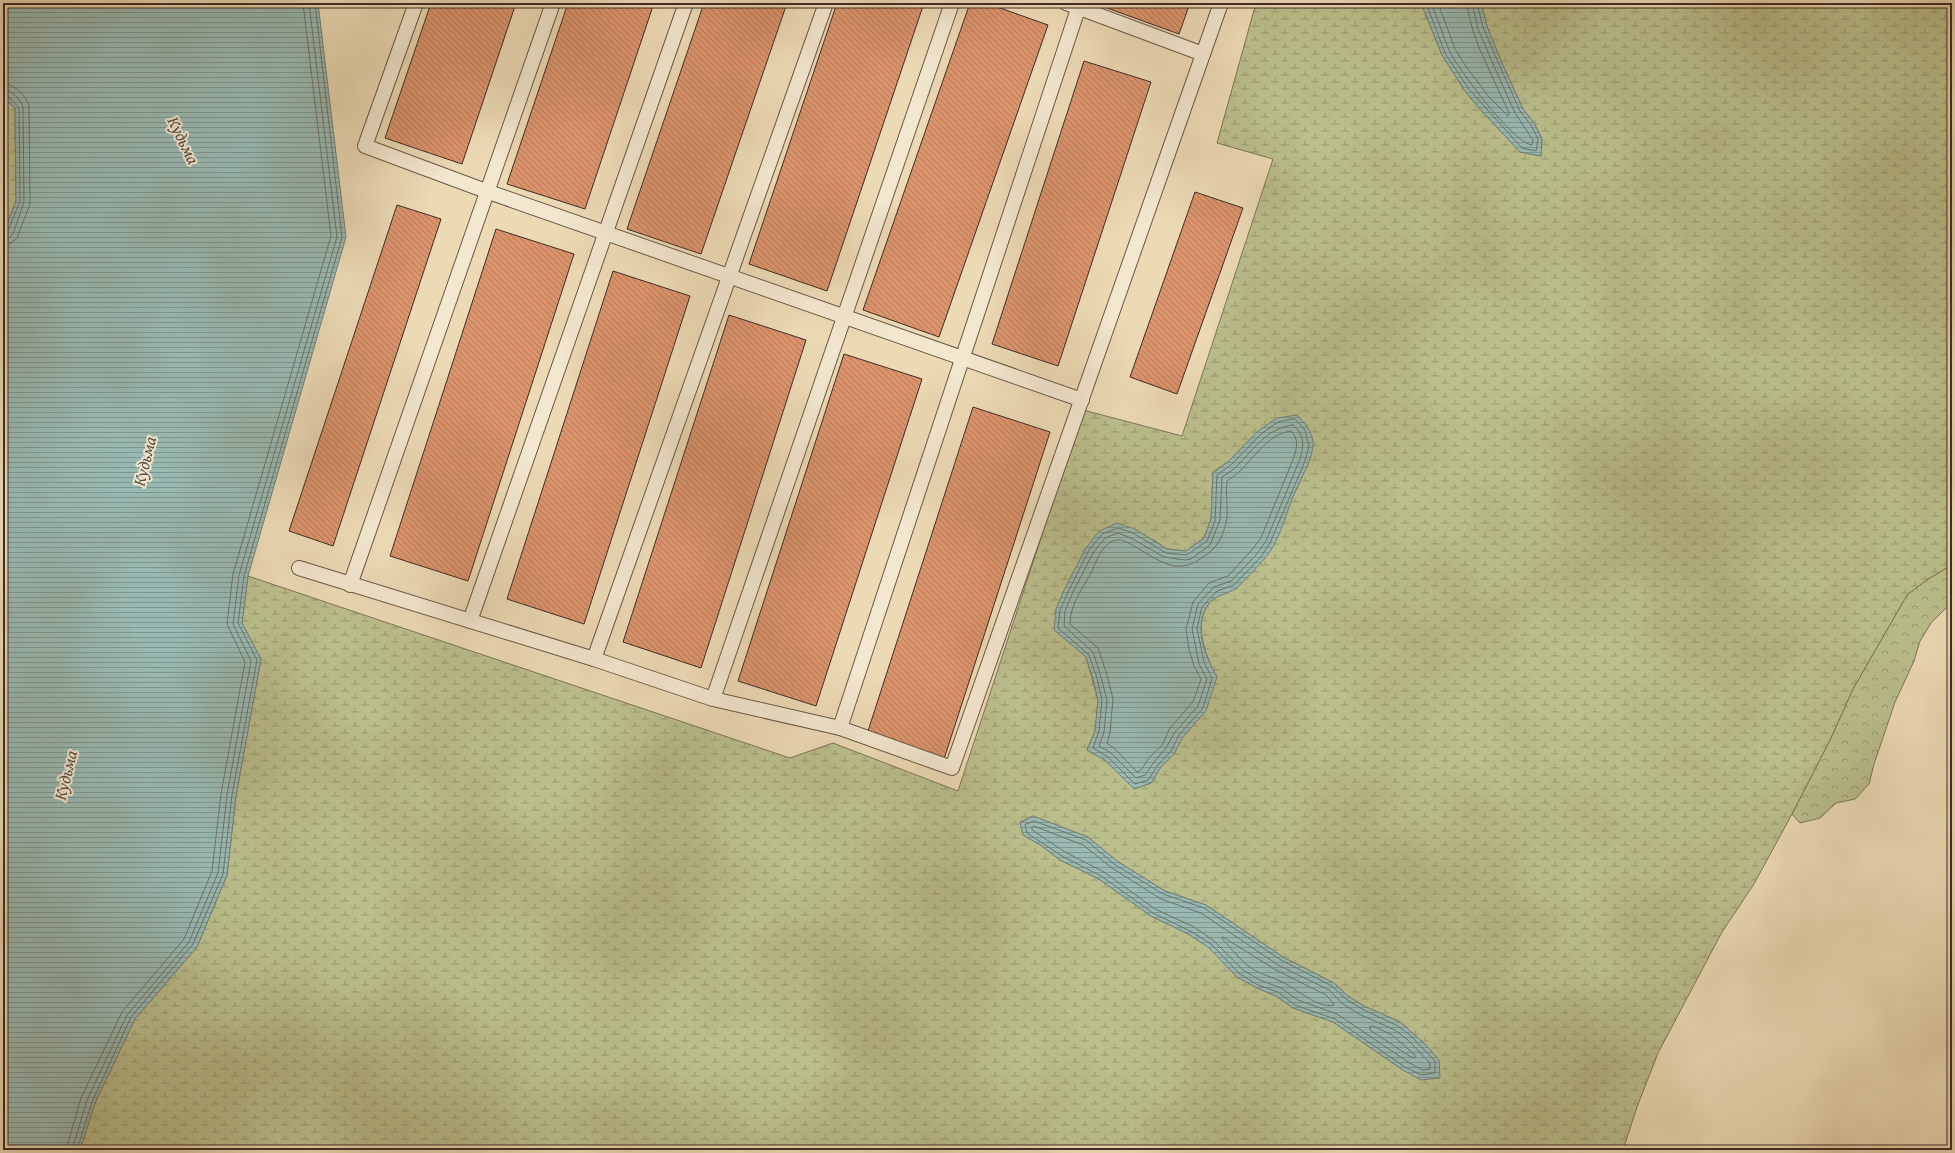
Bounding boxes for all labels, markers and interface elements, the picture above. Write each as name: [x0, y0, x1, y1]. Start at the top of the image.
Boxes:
water label: Кудьма: [162, 112, 206, 168]
water label: Кудьма: [126, 433, 162, 489]
water label: Кудьма: [47, 747, 83, 803]

